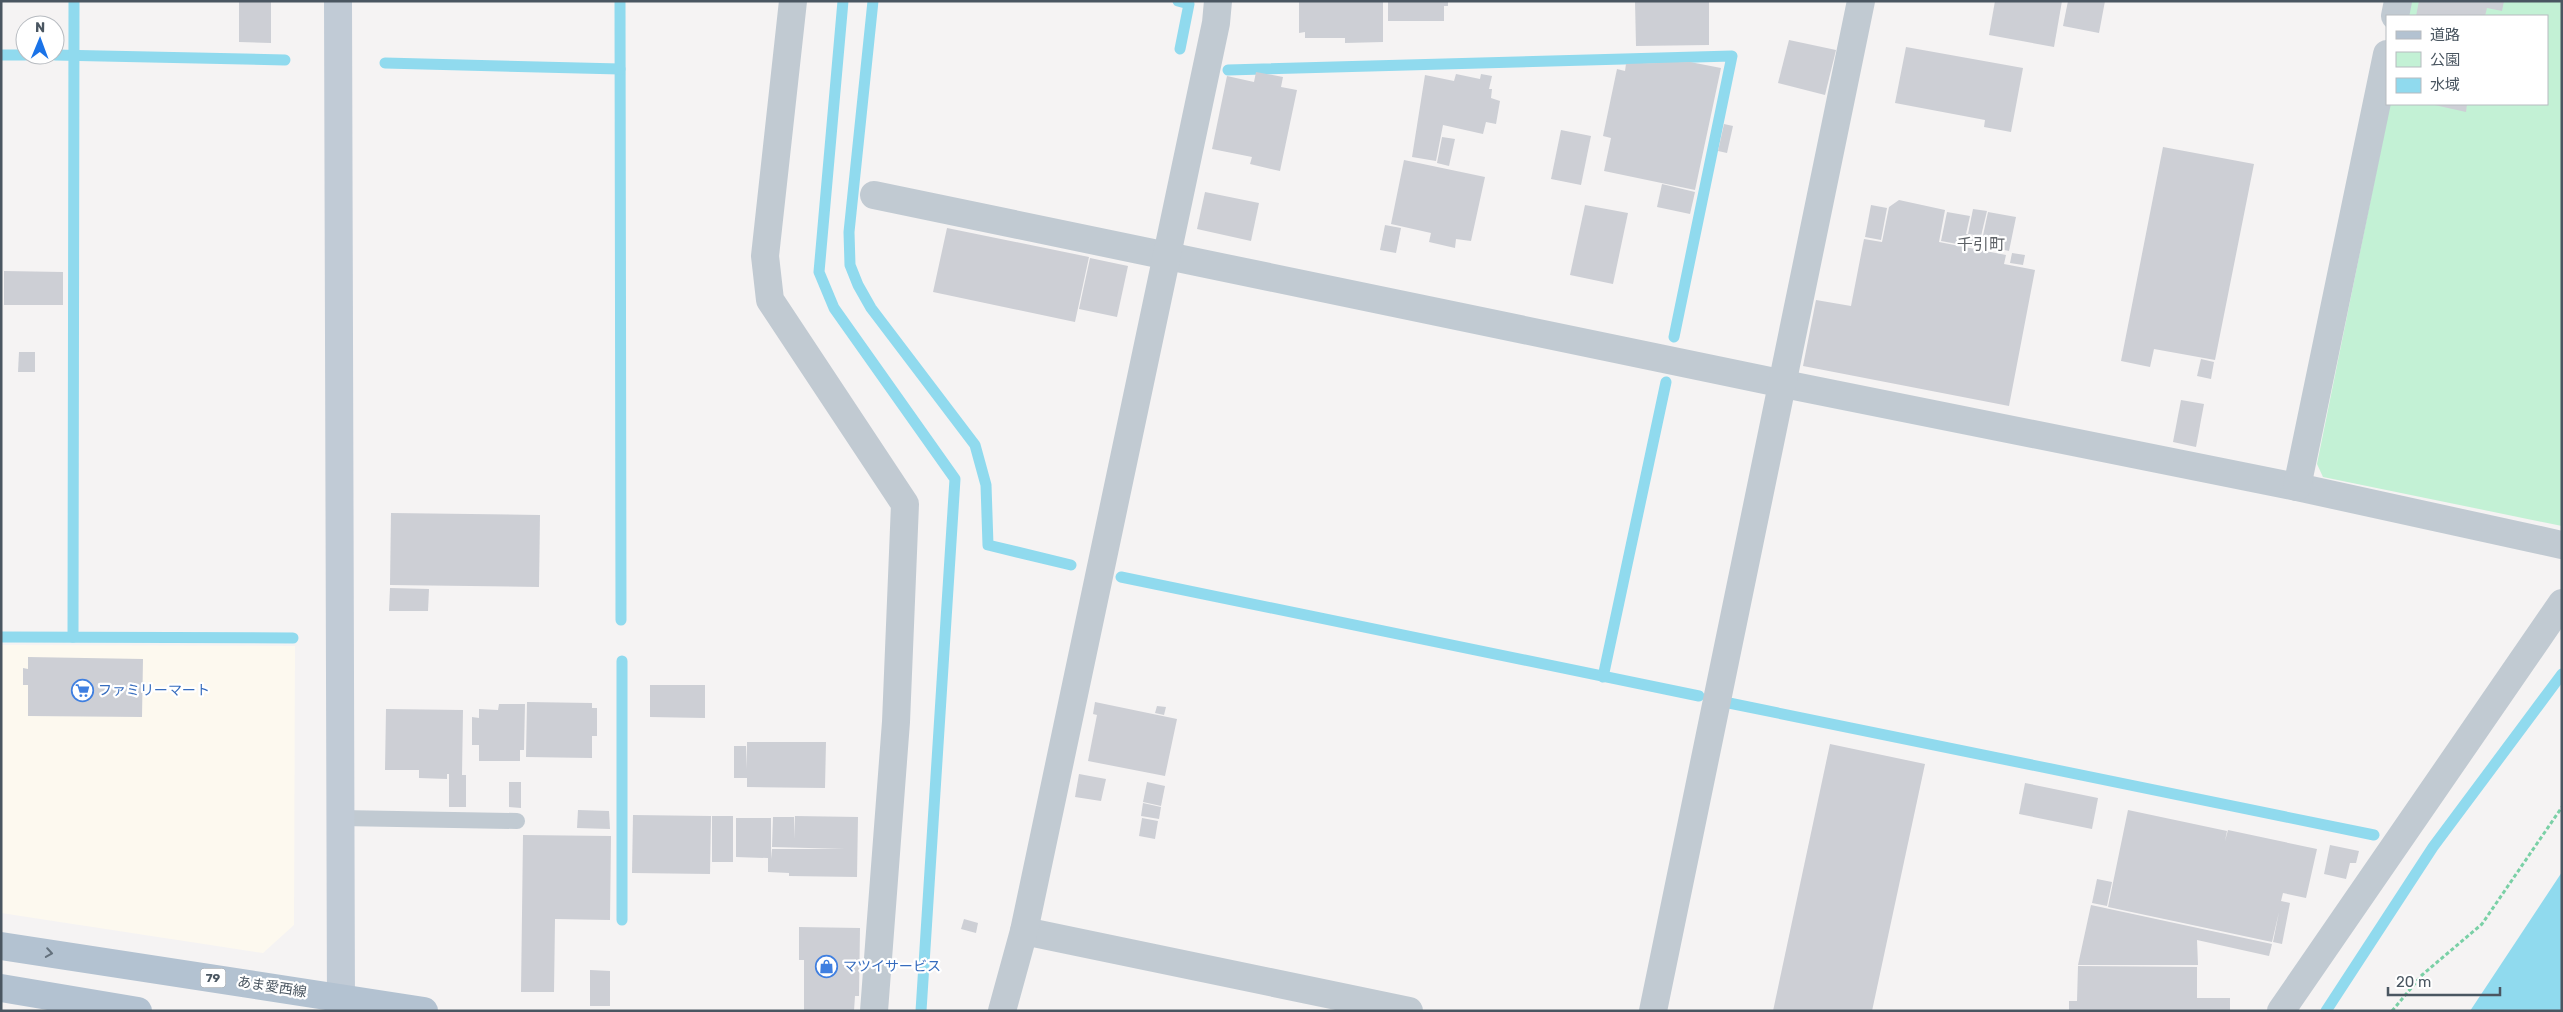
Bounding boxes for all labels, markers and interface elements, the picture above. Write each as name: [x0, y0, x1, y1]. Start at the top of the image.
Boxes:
north arrow: [15, 15, 65, 65]
legend: [2386, 15, 2548, 105]
text: N: [35, 19, 45, 36]
text: 道路: [2430, 26, 2460, 44]
text: 公園: [2430, 51, 2460, 69]
text: 水域: [2430, 76, 2460, 94]
district label: 千引町: [1957, 235, 2005, 254]
supermarket icon: ファミリーマート: [70, 678, 94, 702]
place label: ファミリーマート: [98, 682, 210, 699]
one-way arrow: [46, 947, 54, 958]
shop icon: マツイサービス: [815, 954, 839, 978]
place label: マツイサービス: [843, 958, 941, 975]
scale bar: [2388, 964, 2500, 996]
road number: 79: [200, 968, 226, 988]
street label: あま愛西線: [236, 973, 308, 1001]
text: 20 m: [2396, 973, 2431, 991]

